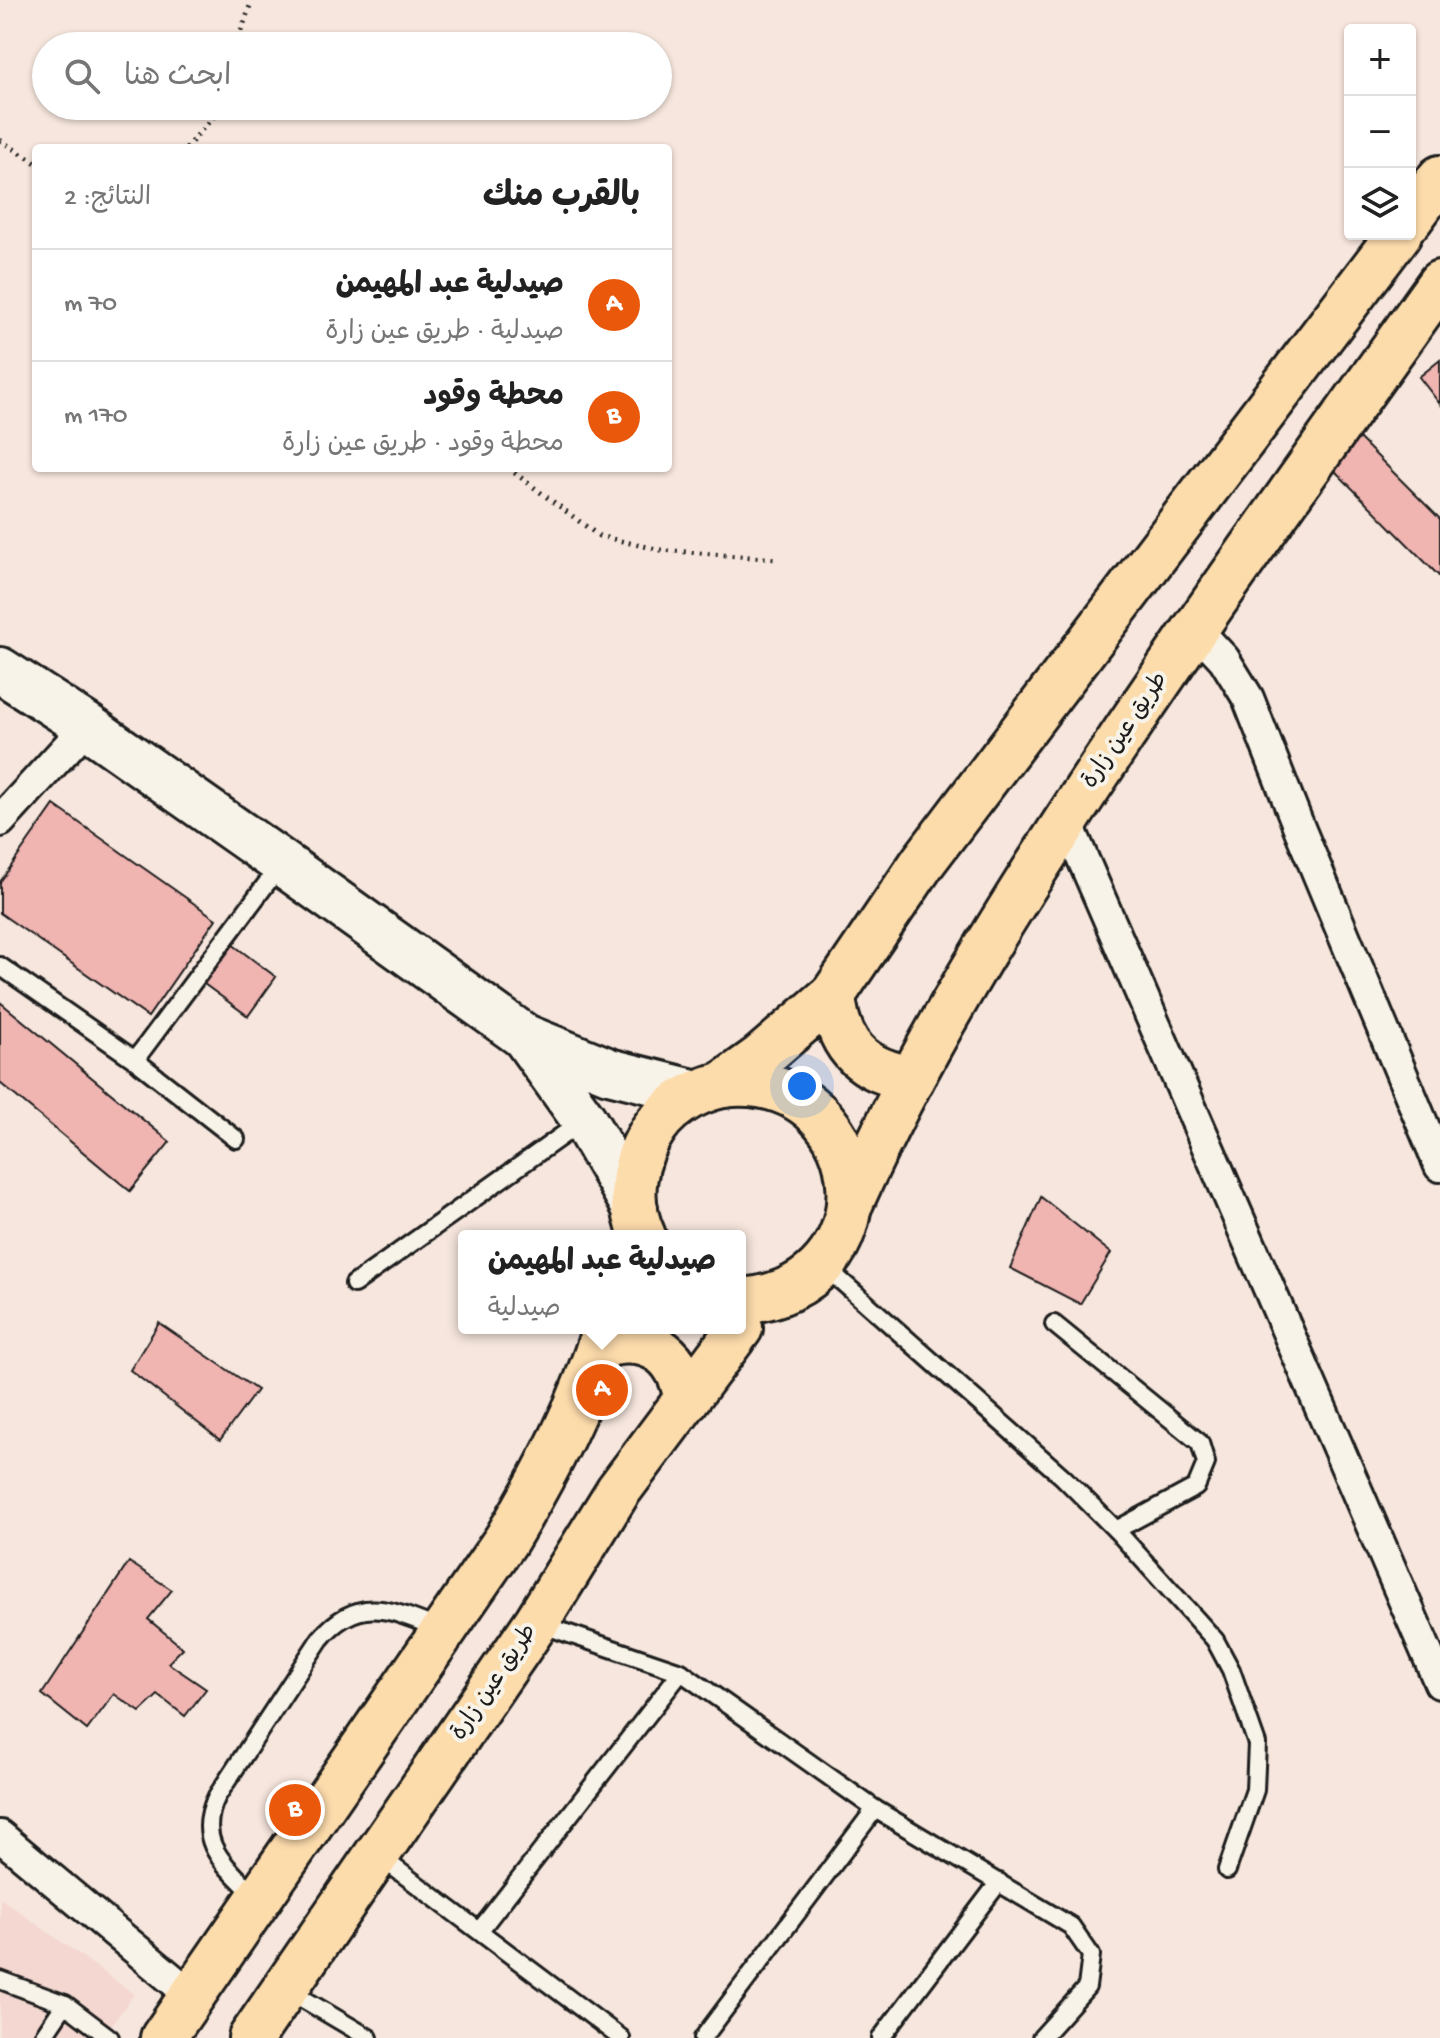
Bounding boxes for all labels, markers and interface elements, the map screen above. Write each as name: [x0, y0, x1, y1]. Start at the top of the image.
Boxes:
map controls: [1344, 24, 1416, 240]
button: +: [1344, 24, 1416, 96]
search box: [32, 32, 672, 120]
icon: search: [60, 54, 104, 98]
text: ابحث هنا: [124, 61, 231, 96]
button: −: [1344, 96, 1416, 168]
button: layers: [1344, 168, 1416, 240]
text: بالقرب منك: [483, 179, 640, 219]
text: النتائج: 2: [64, 184, 151, 215]
text: صيدلية عبد المهيمن: [335, 269, 564, 304]
text: 70 m: [64, 290, 117, 321]
text: A: [606, 290, 622, 321]
text: صيدلية · طريق عين زارة: [325, 318, 564, 349]
text: محطة وقود: [423, 381, 564, 416]
text: 170 m: [64, 402, 127, 433]
text: B: [607, 402, 621, 433]
text: محطة وقود · طريق عين زارة: [282, 430, 564, 461]
street label: طريق عين زارة: [1076, 667, 1176, 795]
your location: [782, 1066, 822, 1106]
popup: [458, 1230, 746, 1334]
text: صيدلية عبد المهيمن: [488, 1246, 716, 1281]
text: صيدلية: [488, 1295, 561, 1326]
pin: A: [576, 1360, 628, 1420]
street label: طريق عين زارة: [445, 1619, 545, 1747]
pin: B: [269, 1780, 321, 1840]

